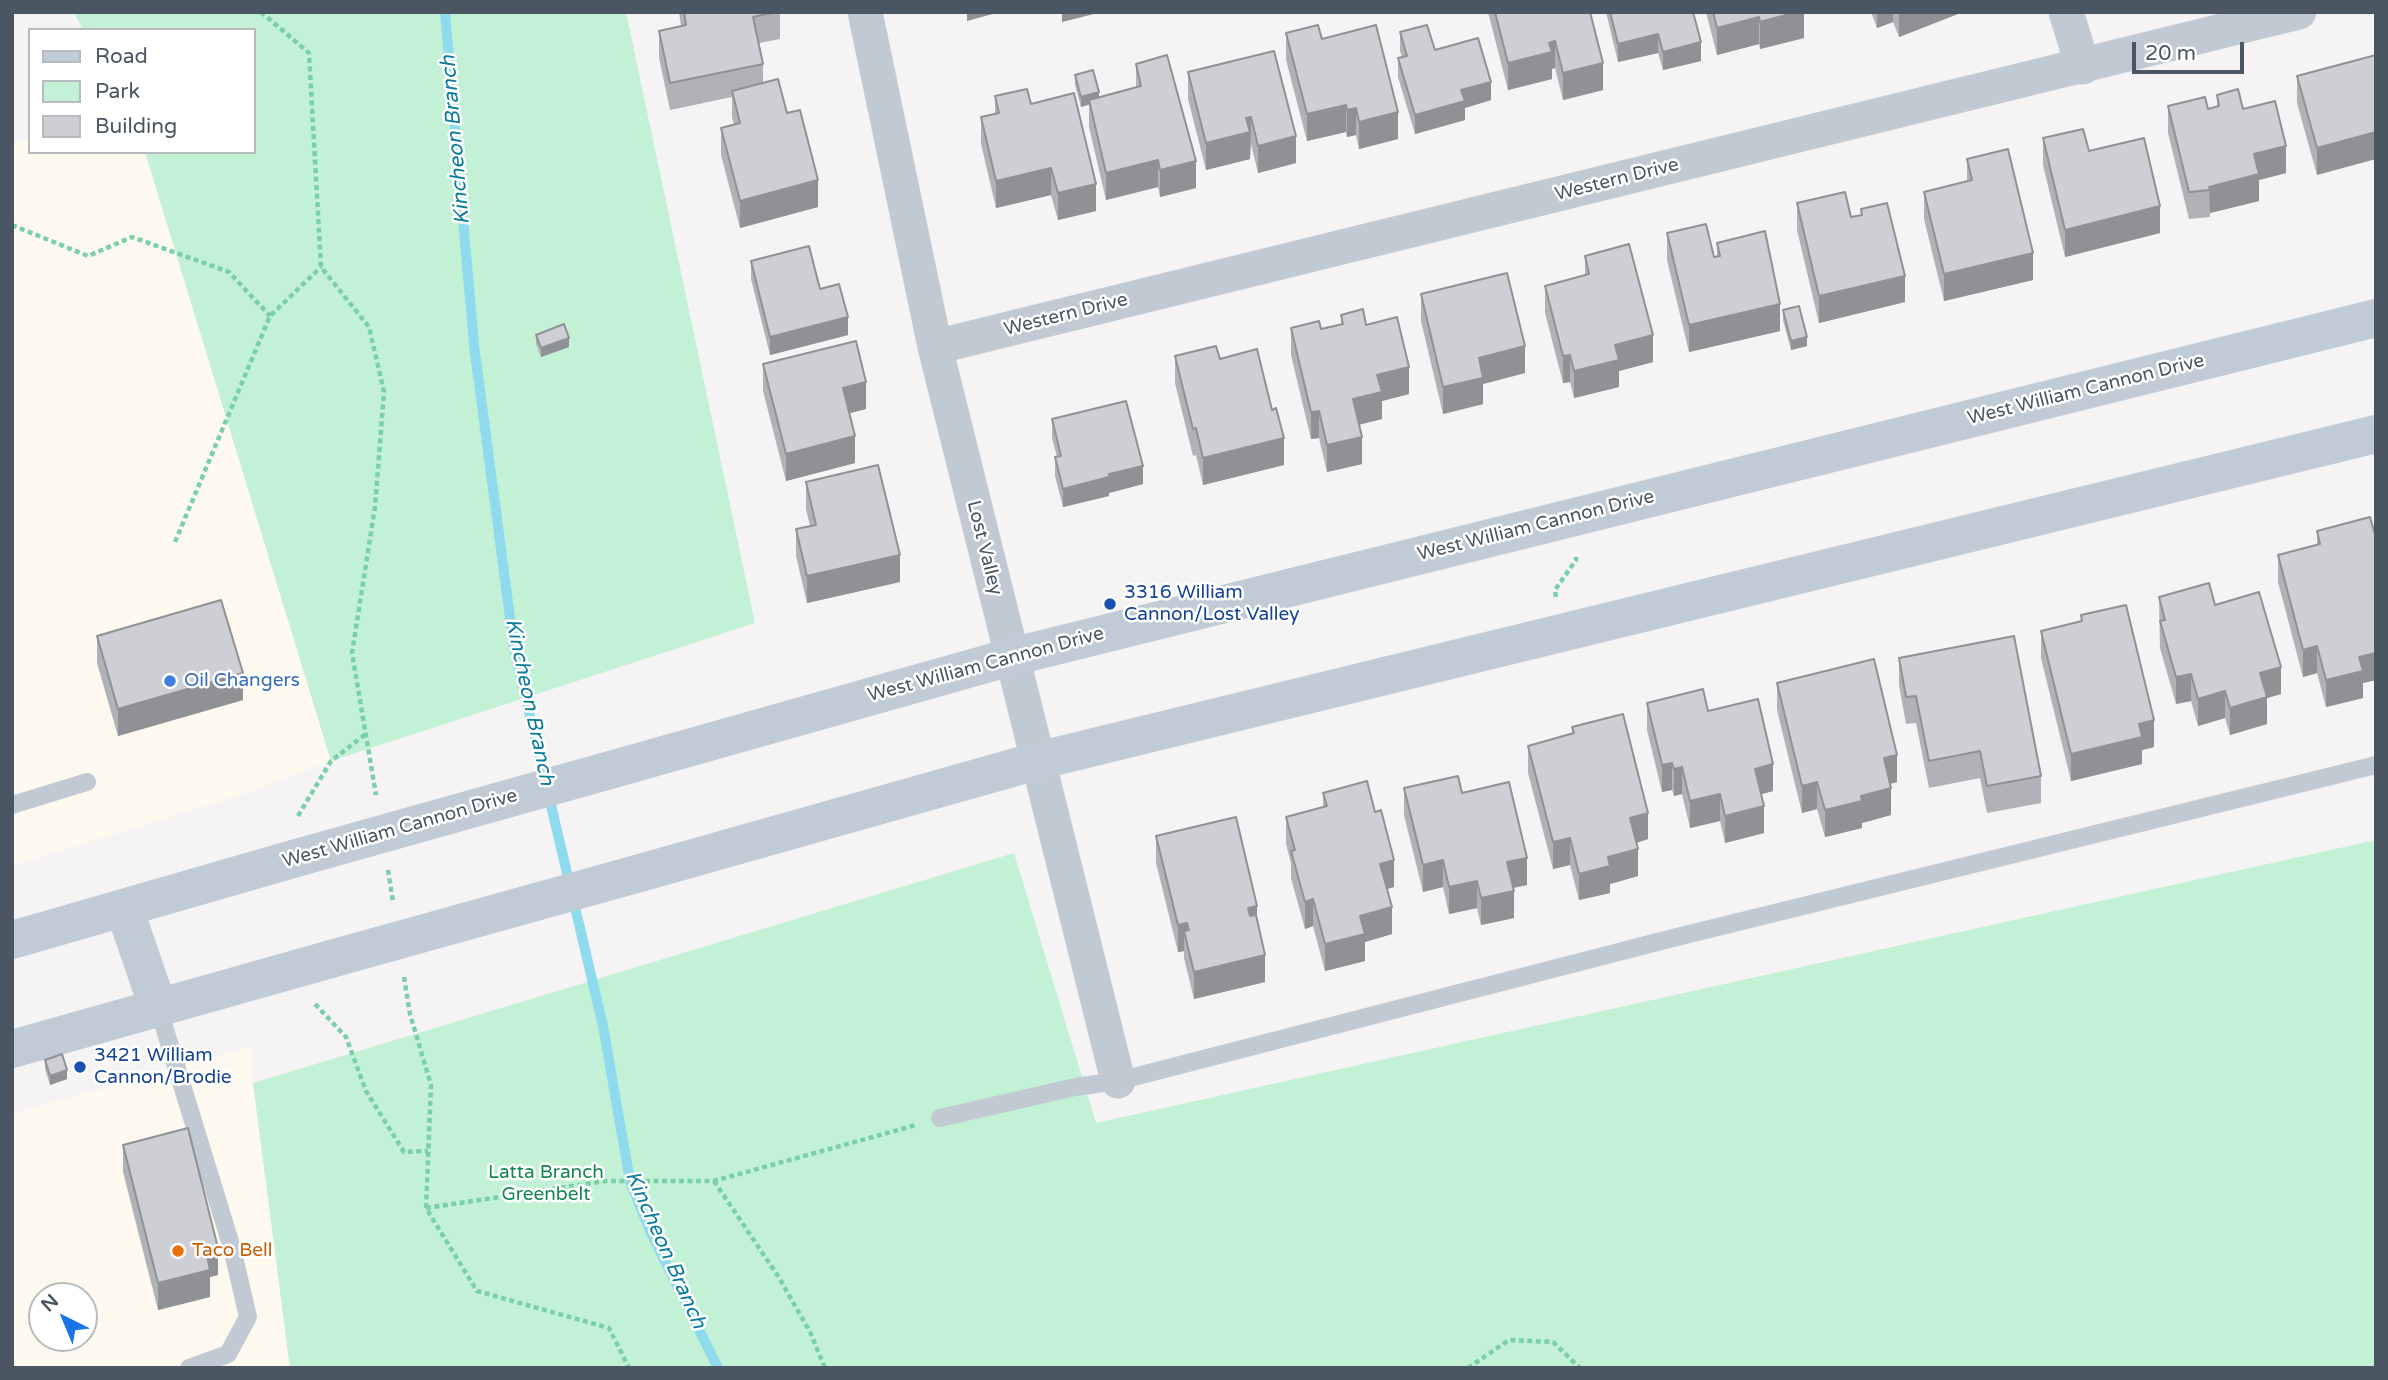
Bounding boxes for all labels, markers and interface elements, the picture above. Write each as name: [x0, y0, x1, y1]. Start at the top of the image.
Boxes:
legend: [28, 28, 256, 154]
scale bar: [2136, 28, 2248, 72]
text: 20 m: [2145, 41, 2196, 66]
text: Road: [95, 44, 148, 69]
water label: Kincheon Branch: [436, 54, 476, 226]
text: Park: [95, 79, 140, 104]
text: Building: [95, 114, 177, 139]
street label: Western Drive: [1553, 154, 1681, 206]
street label: Western Drive: [1002, 289, 1130, 341]
street label: West William Cannon Drive: [1965, 350, 2207, 430]
street label: West William Cannon Drive: [1415, 486, 1657, 566]
street label: Lost Valley: [961, 498, 1007, 598]
place label: 3316 William Cannon/Lost Valley: [1124, 582, 1299, 626]
marker: 3316 William Cannon/Lost Valley: [1102, 596, 1118, 612]
water label: Kincheon Branch: [499, 616, 559, 788]
street label: West William Cannon Drive: [866, 623, 1106, 707]
place label: Oil Changers: [184, 670, 300, 692]
marker: Oil Changers: [162, 673, 178, 689]
street label: West William Cannon Drive: [280, 785, 520, 873]
place label: 3421 William Cannon/Brodie: [94, 1045, 232, 1089]
marker: 3421 William Cannon/Brodie: [72, 1059, 88, 1075]
park label: Latta Branch Greenbelt: [488, 1162, 604, 1206]
water label: Kincheon Branch: [619, 1167, 711, 1333]
place label: Taco Bell: [192, 1240, 273, 1262]
marker: Taco Bell: [170, 1243, 186, 1259]
north arrow: [28, 1282, 98, 1352]
text: N: [37, 1290, 63, 1316]

